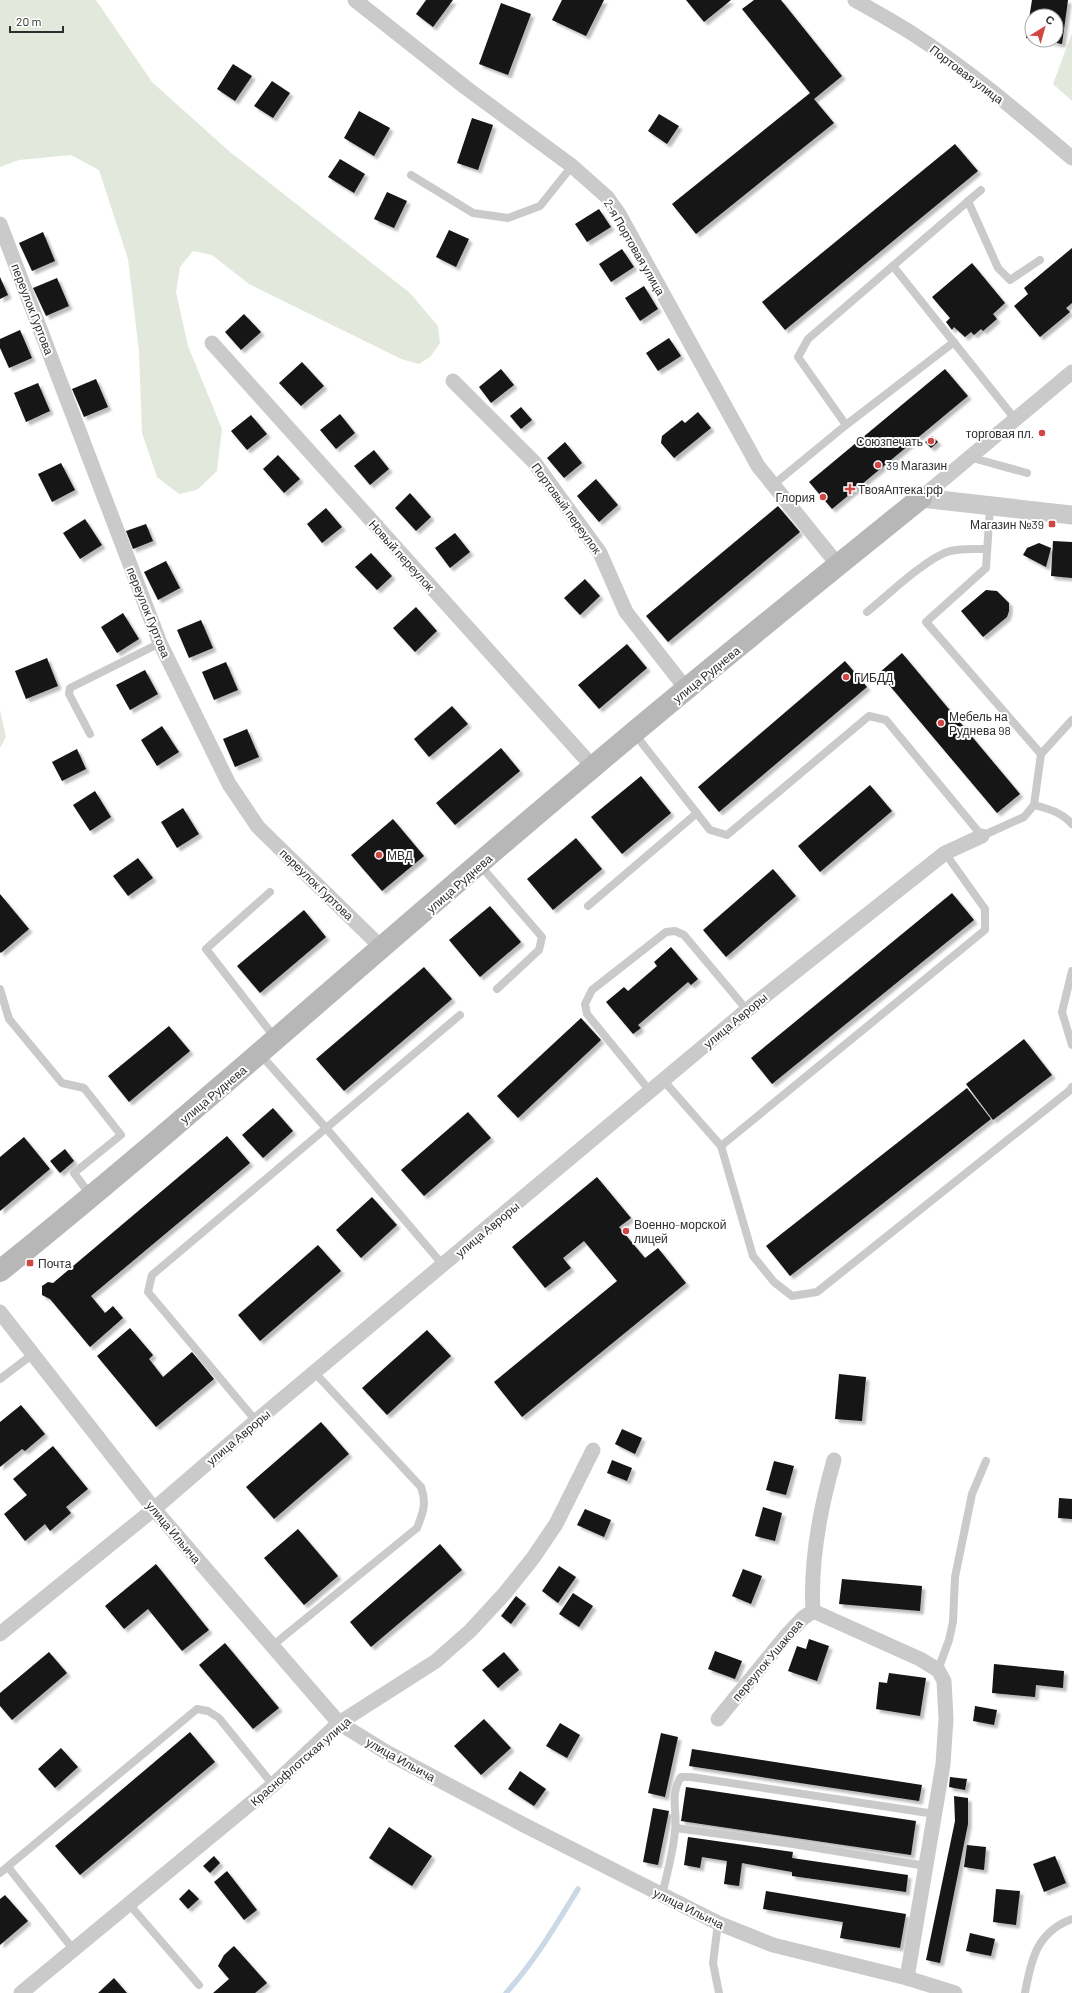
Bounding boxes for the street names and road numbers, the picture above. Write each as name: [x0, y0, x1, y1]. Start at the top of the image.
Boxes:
street label: Портовая улица: [927, 42, 1007, 107]
street label: 2-я Портовая улица: [601, 196, 668, 298]
street label: переулок Гуртова: [8, 261, 57, 357]
street label: Портовый переулок: [528, 460, 605, 557]
street label: Новый переулок: [366, 517, 438, 595]
street label: переулок Гуртова: [124, 565, 174, 660]
street label: улица Руднева: [670, 642, 743, 706]
street label: переулок Гуртова: [277, 845, 357, 923]
street label: улица Руднева: [423, 851, 496, 916]
street label: улица Авроры: [700, 989, 770, 1051]
street label: улица Руднева: [177, 1062, 250, 1127]
street label: улица Авроры: [452, 1198, 522, 1260]
street label: улица Авроры: [203, 1406, 273, 1468]
street label: улица Ильича: [143, 1498, 204, 1567]
street label: переулок Ушакова: [729, 1616, 806, 1704]
street label: Краснофлотская улица: [247, 1713, 354, 1809]
street label: улица Ильича: [363, 1734, 438, 1785]
street label: улица Ильича: [651, 1885, 727, 1932]

